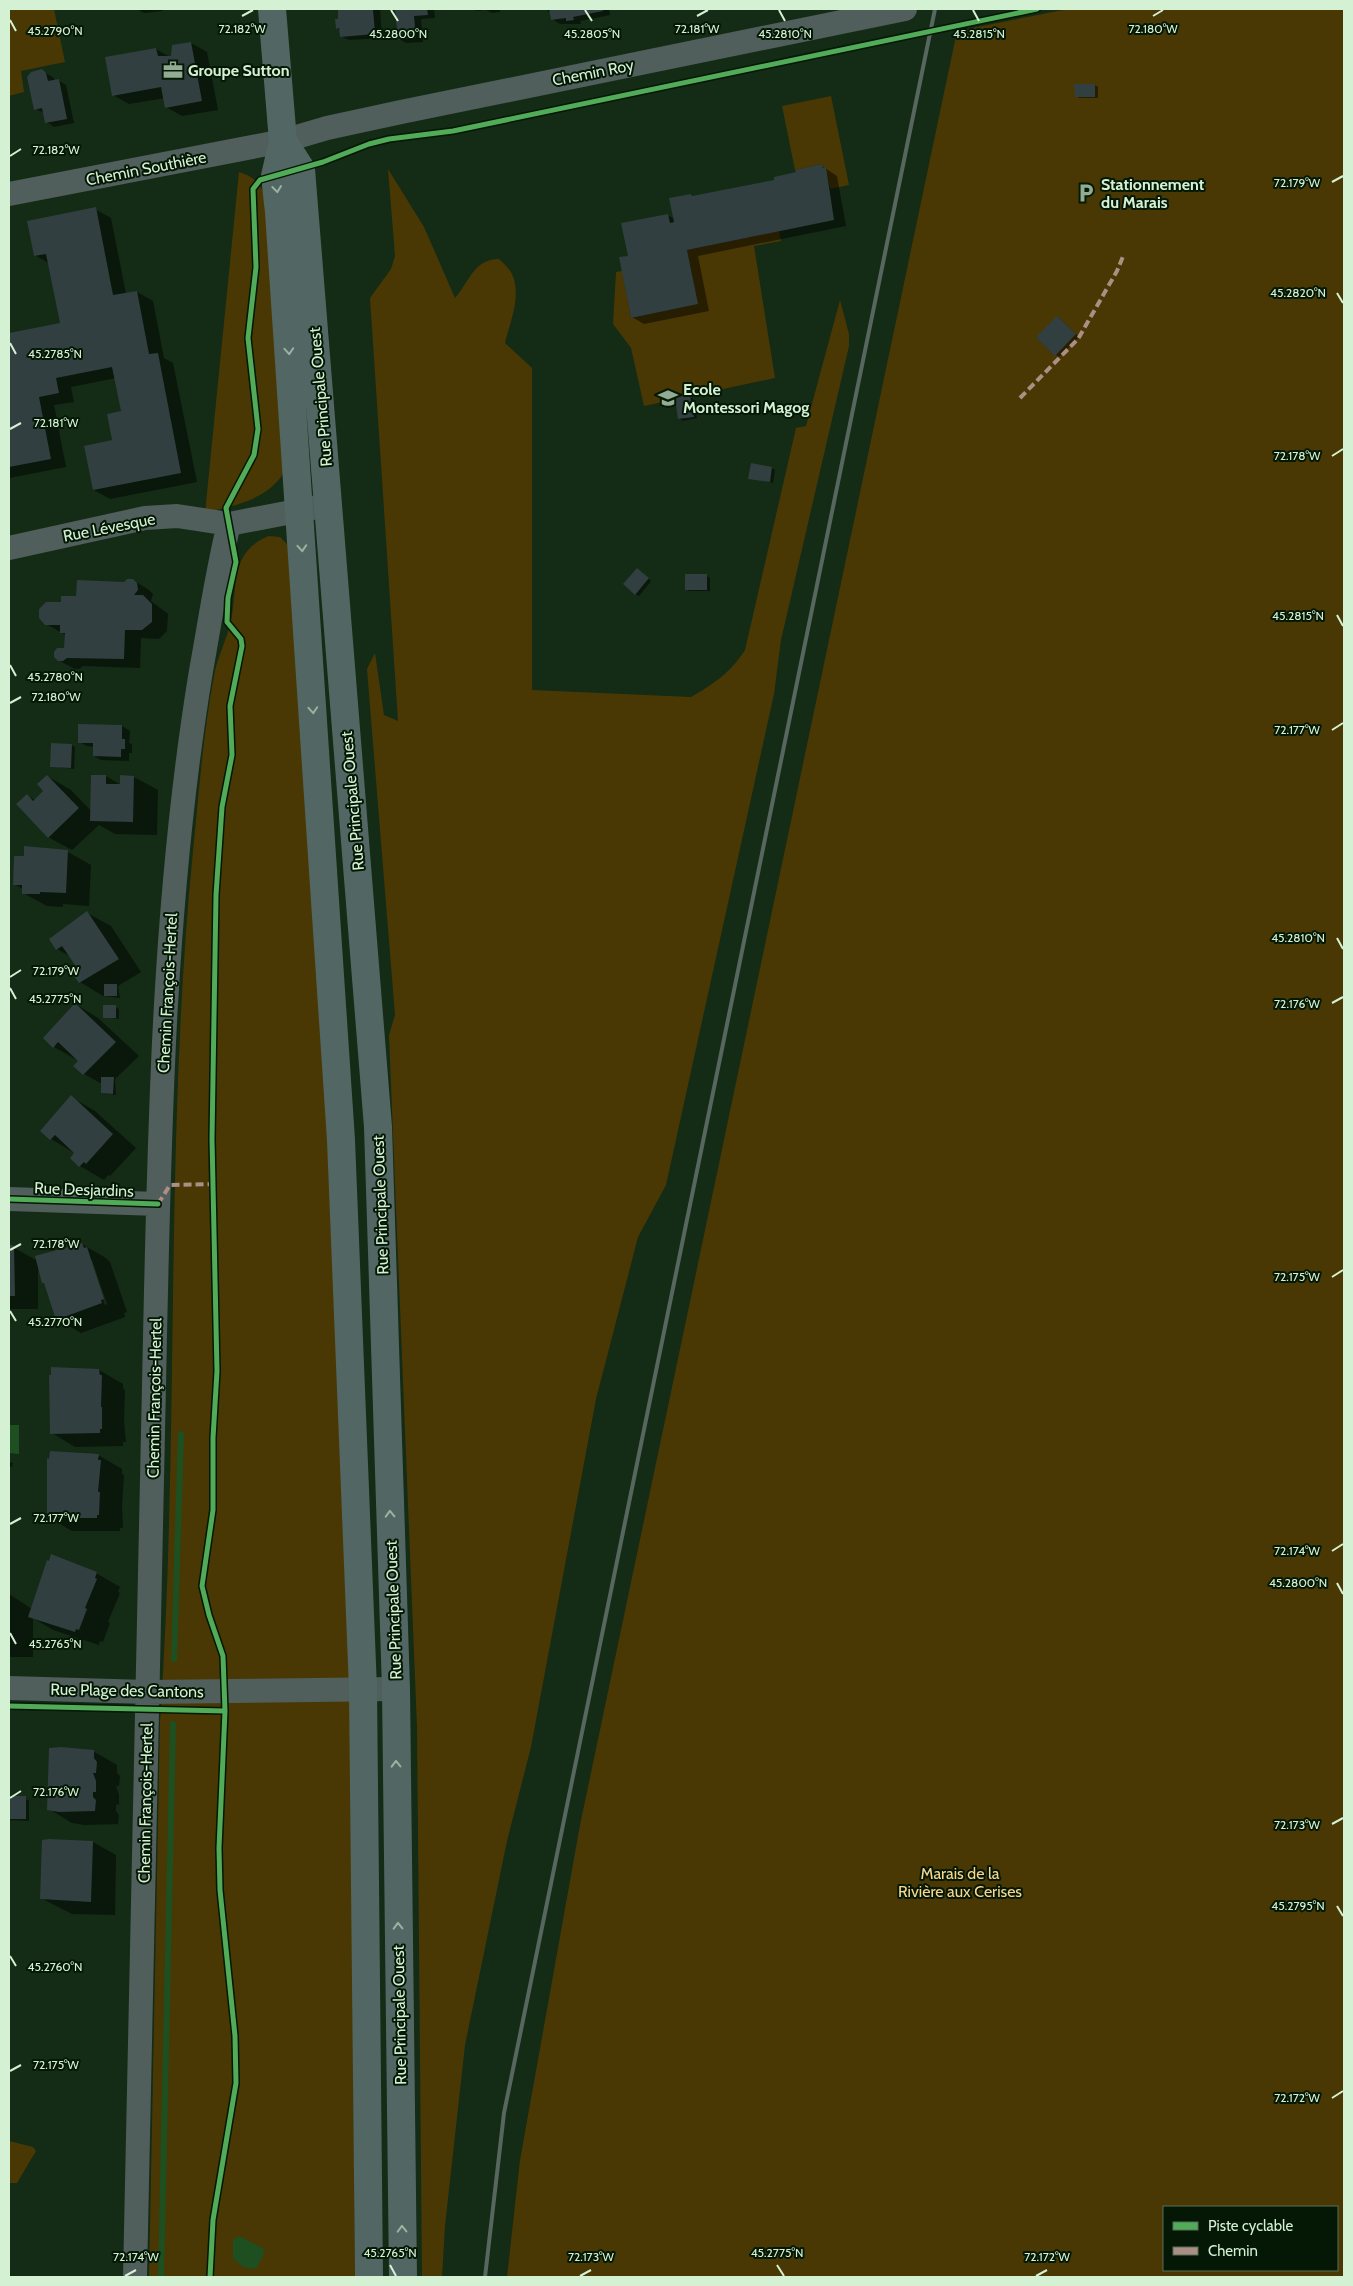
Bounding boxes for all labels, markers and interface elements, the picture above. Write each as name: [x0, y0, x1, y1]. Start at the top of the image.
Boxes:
text: 72.182°W: [219, 21, 266, 36]
text: 72.181°W: [675, 21, 720, 36]
text: 72.180°W: [1128, 21, 1178, 36]
text: 45.2790°N: [27, 23, 83, 38]
text: 45.2800°N: [369, 26, 427, 41]
text: 45.2805°N: [564, 26, 620, 41]
text: 45.2810°N: [758, 26, 812, 41]
text: 45.2815°N: [953, 26, 1005, 41]
street label: Chemin Roy: [551, 55, 636, 90]
office icon: Groupe Sutton: [162, 59, 184, 81]
place label: Groupe Sutton: [188, 61, 290, 80]
text: 72.182°W: [33, 142, 80, 157]
street label: Chemin Southière: [84, 148, 208, 189]
place label: Stationnement du Marais: [1101, 175, 1205, 212]
text: 72.179°W: [1274, 175, 1321, 190]
parking icon: Stationnement du Marais: [1075, 182, 1097, 204]
one-way arrow: [271, 185, 282, 193]
text: 45.2820°N: [1270, 285, 1326, 300]
street label: Rue Principale Ouest: [305, 326, 336, 467]
text: 45.2785°N: [28, 346, 82, 361]
one-way arrow: [283, 347, 294, 355]
place label: Ecole Montessori Magog: [683, 380, 809, 417]
school or university icon: Ecole Montessori Magog: [657, 387, 679, 409]
text: 72.181°W: [34, 415, 79, 430]
text: 72.178°W: [1274, 448, 1321, 463]
street label: Rue Lévesque: [61, 509, 157, 546]
one-way arrow: [296, 544, 307, 552]
text: 45.2815°N: [1272, 608, 1324, 623]
text: 45.2780°N: [27, 669, 83, 684]
text: 72.180°W: [31, 689, 81, 704]
one-way arrow: [307, 706, 318, 714]
text: 72.177°W: [1274, 722, 1320, 737]
street label: Rue Principale Ouest: [337, 730, 368, 871]
street label: Chemin François-Hertel: [154, 912, 181, 1074]
text: 45.2810°N: [1271, 930, 1325, 945]
text: 72.179°W: [33, 963, 80, 978]
text: 45.2775°N: [29, 991, 81, 1006]
text: 72.176°W: [1274, 996, 1321, 1011]
street label: Rue Principale Ouest: [369, 1134, 392, 1275]
street label: Rue Desjardins: [34, 1178, 135, 1201]
text: 72.178°W: [33, 1236, 80, 1251]
text: 72.175°W: [1274, 1269, 1321, 1284]
text: 45.2770°N: [28, 1314, 82, 1329]
street label: Chemin François-Hertel: [144, 1318, 165, 1478]
one-way arrow: [385, 1509, 395, 1517]
text: 72.177°W: [33, 1510, 79, 1525]
street label: Rue Principale Ouest: [382, 1539, 405, 1680]
text: 72.174°W: [1274, 1543, 1321, 1558]
text: 45.2800°N: [1269, 1575, 1327, 1590]
text: 45.2765°N: [28, 1636, 82, 1651]
street label: Rue Plage des Cantons: [50, 1680, 204, 1701]
street label: Chemin François-Hertel: [135, 1723, 156, 1883]
one-way arrow: [391, 1759, 402, 1767]
text: 72.176°W: [33, 1784, 80, 1799]
text: 72.173°W: [1274, 1817, 1321, 1832]
park label: Marais de la Rivière aux Cerises: [898, 1864, 1022, 1901]
text: 45.2795°N: [1271, 1898, 1325, 1913]
one-way arrow: [393, 1922, 403, 1930]
street label: Rue Principale Ouest: [389, 1944, 410, 2085]
text: 45.2760°N: [27, 1959, 83, 1974]
text: 72.175°W: [33, 2057, 80, 2072]
text: 72.172°W: [1274, 2090, 1321, 2105]
legend: [1163, 2206, 1338, 2271]
text: Piste cyclable: [1208, 2217, 1294, 2235]
one-way arrow: [397, 2224, 407, 2232]
text: Chemin: [1208, 2242, 1258, 2260]
text: 45.2765°N: [363, 2245, 417, 2260]
text: 45.2775°N: [751, 2245, 803, 2260]
text: 72.174°W: [113, 2249, 160, 2264]
text: 72.173°W: [568, 2249, 615, 2264]
text: 72.172°W: [1024, 2249, 1071, 2264]

